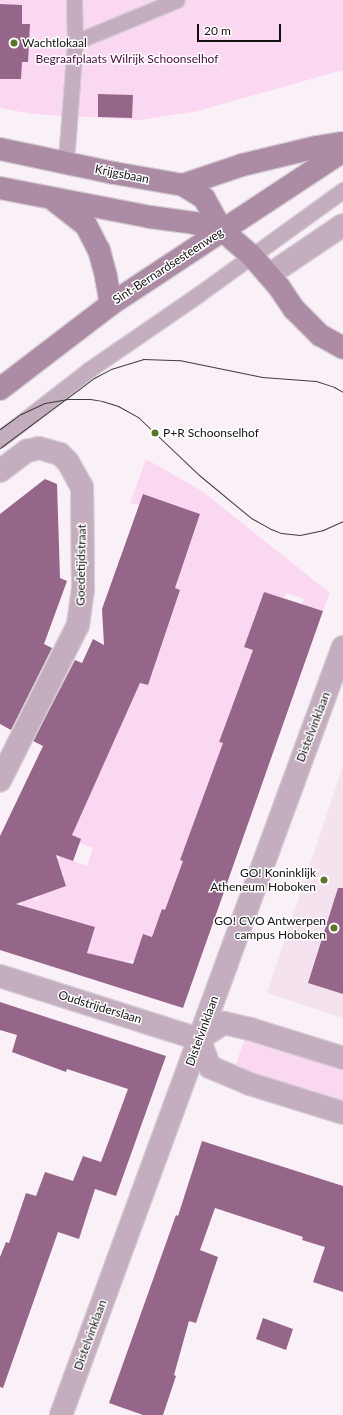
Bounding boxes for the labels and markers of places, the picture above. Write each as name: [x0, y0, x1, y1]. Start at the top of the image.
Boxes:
place label: Wachtlokaal: [22, 36, 87, 50]
marker: Wachtlokaal: [9, 38, 19, 48]
place label: P+R Schoonselhof: [163, 426, 259, 440]
marker: P+R Schoonselhof: [150, 428, 160, 438]
place label: GO! Koninklijk Atheneum Hoboken: [210, 866, 316, 894]
marker: GO! Koninklijk Atheneum Hoboken: [319, 875, 329, 885]
place label: GO! CVO Antwerpen campus Hoboken: [214, 914, 326, 942]
marker: GO! CVO Antwerpen campus Hoboken: [329, 923, 339, 933]

